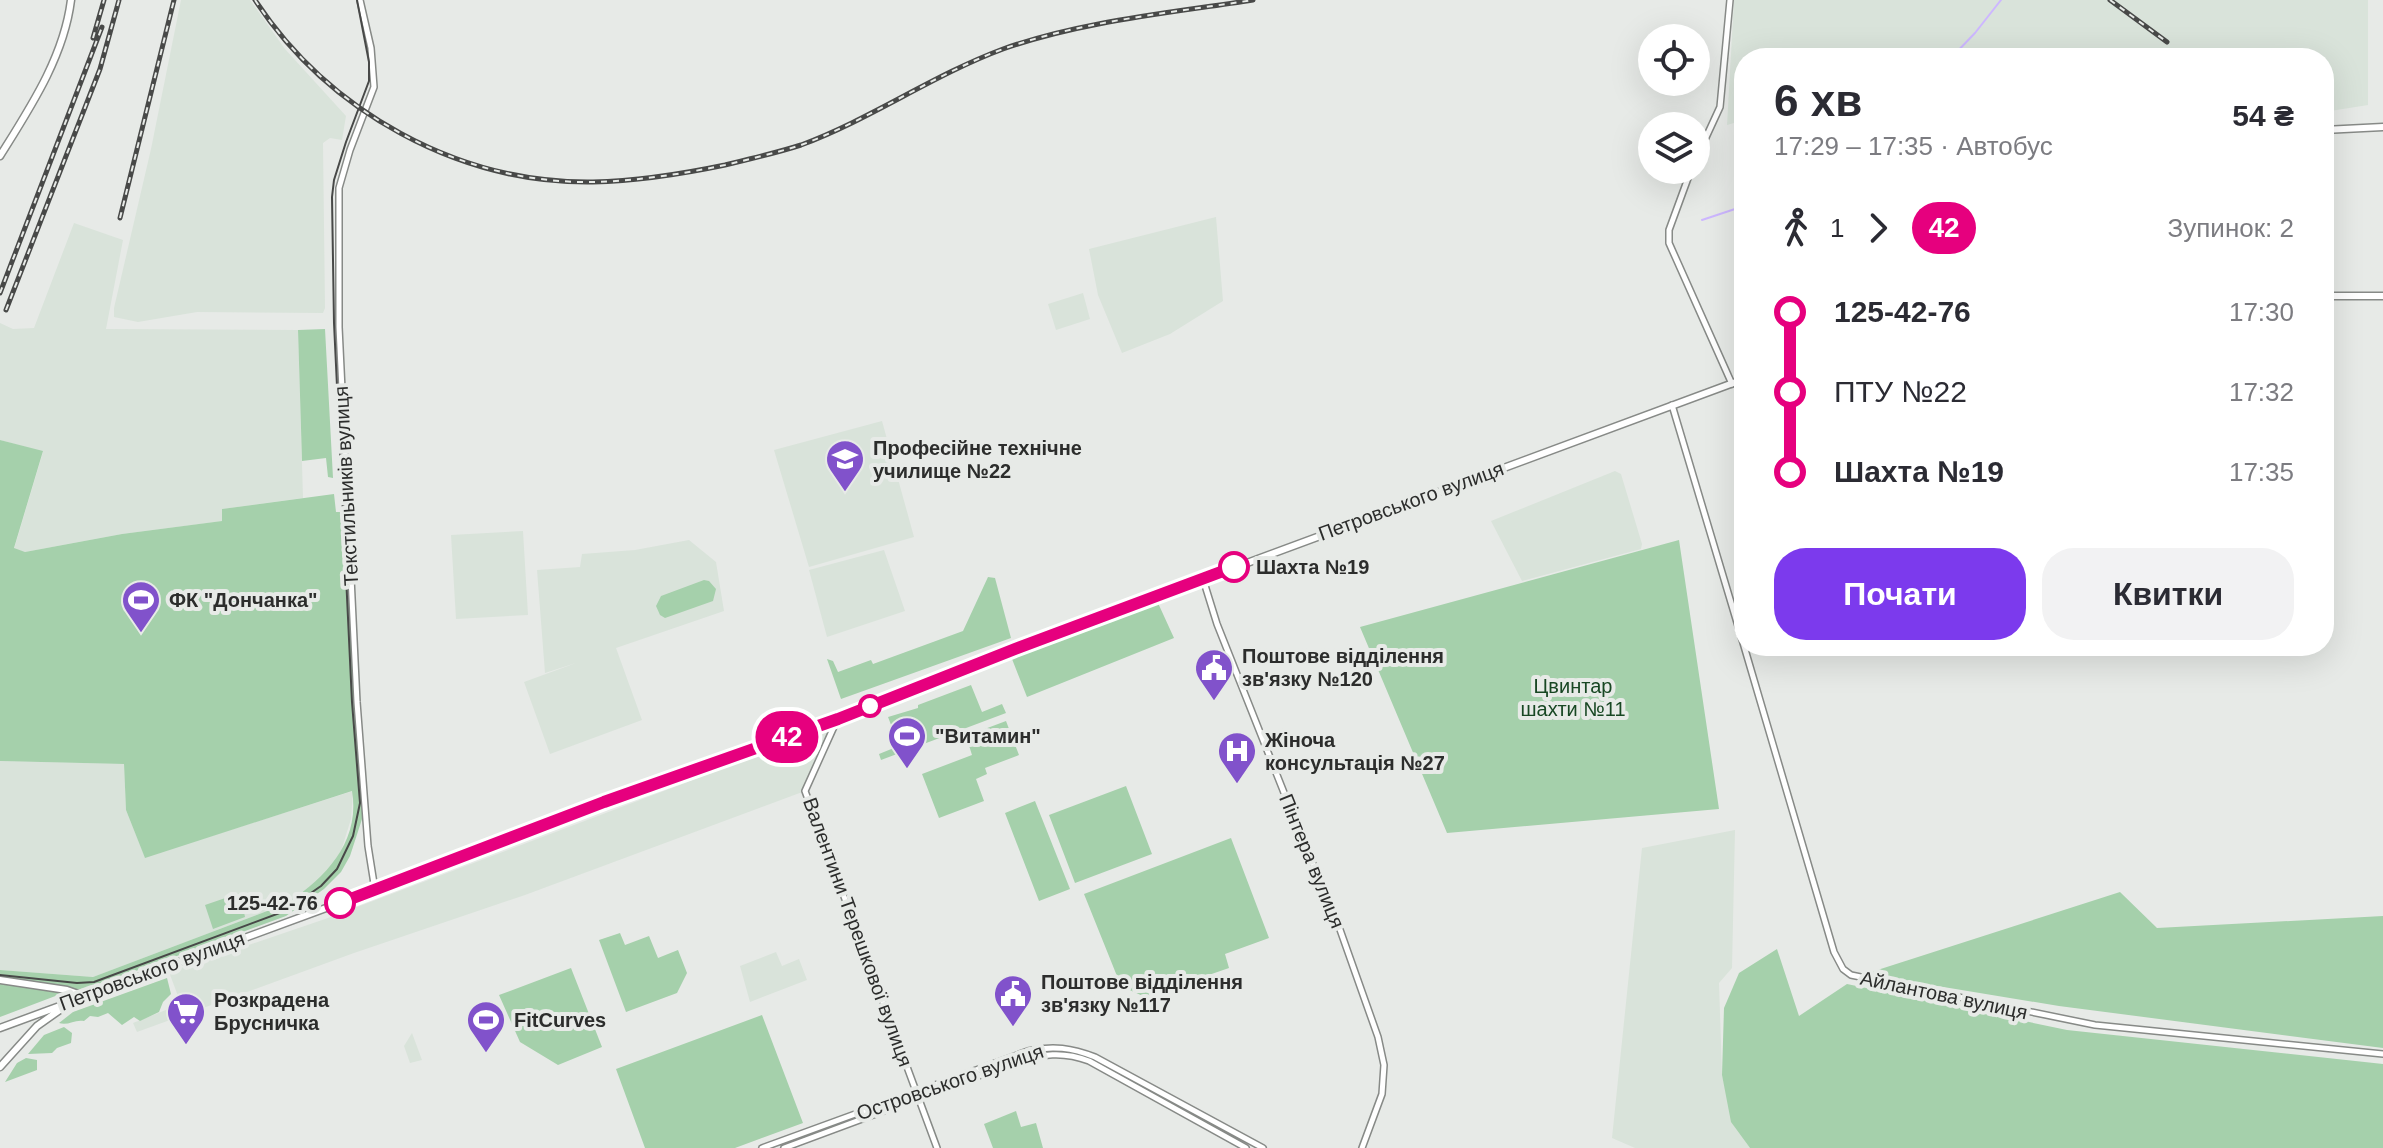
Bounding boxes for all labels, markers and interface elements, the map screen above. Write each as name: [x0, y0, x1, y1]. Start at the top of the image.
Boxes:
map controls: [1638, 24, 1710, 184]
button: locate: [1638, 24, 1710, 96]
text: 6 хв: [1774, 76, 1862, 125]
text: 54 ₴: [2232, 99, 2294, 132]
button: layers: [1638, 112, 1710, 184]
text: 17:29 – 17:35 · Автобус: [1774, 131, 2053, 161]
icon: walk: [1774, 206, 1818, 250]
icon: forward: [1856, 206, 1900, 250]
text: 42: [1928, 212, 1960, 243]
text: 1: [1830, 213, 1844, 243]
text: Зупинок: 2: [2168, 213, 2294, 243]
text: 125-42-76: [1834, 295, 1971, 328]
text: 17:30: [2229, 297, 2294, 327]
text: ПТУ №22: [1834, 375, 1967, 408]
text: 17:32: [2229, 377, 2294, 407]
street label: Текстильників вулиця: [330, 386, 362, 586]
place label: Професійне технічне училище №22: [873, 437, 1082, 482]
school or university icon: Професійне технічне училище №22: [824, 438, 866, 493]
text: Шахта №19: [1834, 455, 2004, 488]
street label: Петровського вулиця: [1315, 457, 1507, 545]
text: 17:35: [2229, 457, 2294, 487]
button: Почати: [1774, 548, 2026, 640]
button: Квитки: [2042, 548, 2294, 640]
marker: Шахта №19: [1219, 552, 1249, 582]
place label: Шахта №19: [1256, 556, 1369, 578]
sports icon: ФК "Дончанка": [120, 579, 162, 634]
place label: ФК "Дончанка": [169, 589, 318, 611]
place label: Поштове відділення зв'язку №120: [1242, 645, 1444, 690]
public building icon: Поштове відділення зв'язку №120: [1193, 647, 1235, 702]
park label: Цвинтар шахти №11: [1520, 675, 1626, 720]
unlabelled marker: [859, 695, 881, 717]
line badge: 42: [751, 711, 823, 763]
sports icon: "Витамин": [886, 715, 928, 770]
text: 42: [771, 721, 803, 752]
place label: "Витамин": [935, 725, 1041, 747]
place label: Жіноча консультація №27: [1264, 729, 1445, 774]
hospital icon: Жіноча консультація №27: [1216, 730, 1258, 785]
street label: Пінтера вулиця: [1275, 791, 1349, 931]
street label: Валентини Терешкової вулиця: [799, 795, 917, 1069]
marker: 125-42-76: [325, 888, 355, 918]
place label: 125-42-76: [227, 892, 318, 914]
street label: Петровського вулиця: [56, 927, 248, 1015]
street label: Айлантова вулиця: [1858, 967, 2030, 1023]
place label: Поштове відділення зв'язку №117: [1041, 971, 1243, 1016]
public building icon: Поштове відділення зв'язку №117: [992, 973, 1034, 1028]
place label: Розкрадена Брусничка: [214, 989, 330, 1034]
supermarket icon: Розкрадена Брусничка: [165, 991, 207, 1046]
sports icon: FitCurves: [465, 999, 507, 1054]
place label: FitCurves: [514, 1009, 606, 1031]
street label: Островського вулиця: [854, 1040, 1046, 1124]

